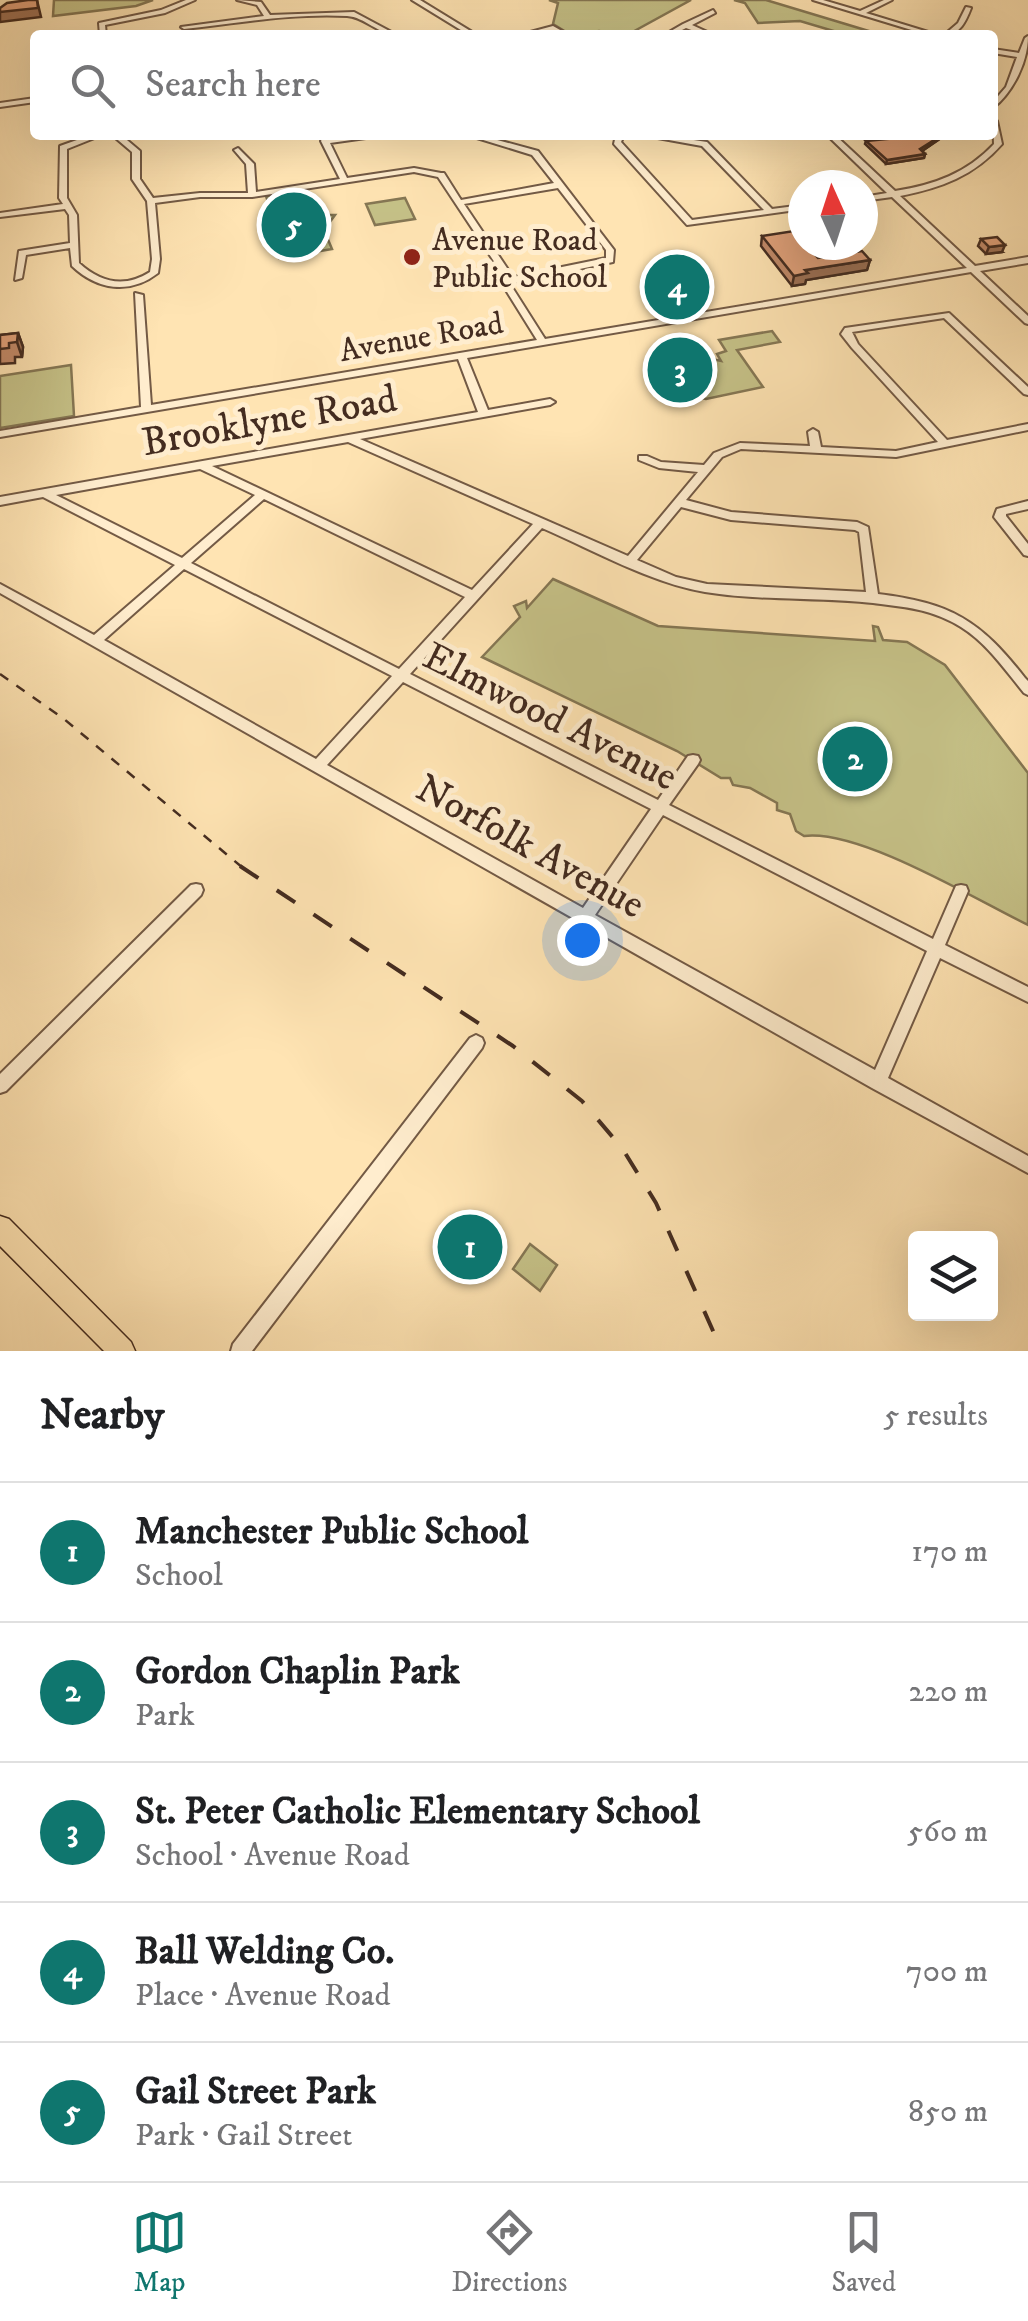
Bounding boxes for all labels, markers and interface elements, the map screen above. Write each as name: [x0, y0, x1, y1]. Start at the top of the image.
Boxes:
search box: [30, 30, 998, 140]
icon: search: [65, 58, 120, 113]
text: Search here: [145, 61, 321, 109]
north arrow: [788, 170, 878, 260]
pin: 5: [262, 188, 326, 262]
place label: Avenue Road Public School: [432, 221, 608, 298]
marker: Avenue Road Public School: [401, 246, 423, 268]
pin: 4: [644, 250, 710, 324]
street label: Avenue Road: [336, 304, 506, 372]
pin: 3: [648, 332, 712, 408]
street label: Brooklyne Road: [138, 375, 401, 469]
street label: Elmwood Avenue: [414, 632, 685, 803]
pin: 2: [822, 722, 888, 796]
street label: Norfolk Avenue: [406, 764, 653, 931]
your location: [557, 915, 608, 966]
pin: 1: [438, 1210, 502, 1284]
map controls: [908, 1231, 998, 1321]
button: layers: [908, 1231, 998, 1321]
text: Nearby: [40, 1390, 164, 1442]
text: 5 results: [884, 1396, 988, 1436]
text: Manchester Public School: [135, 1508, 528, 1556]
text: 1: [67, 1532, 78, 1572]
text: 170 m: [911, 1532, 988, 1572]
text: School: [135, 1556, 223, 1596]
text: Gordon Chaplin Park: [135, 1648, 460, 1696]
text: 2: [65, 1672, 80, 1712]
text: 220 m: [908, 1672, 988, 1712]
text: Park: [135, 1696, 195, 1736]
text: St. Peter Catholic Elementary School: [135, 1788, 700, 1836]
text: 3: [67, 1812, 78, 1852]
text: 560 m: [907, 1812, 988, 1852]
text: School · Avenue Road: [135, 1836, 410, 1876]
text: Ball Welding Co.: [135, 1928, 394, 1976]
text: 4: [63, 1952, 82, 1992]
text: 700 m: [906, 1952, 988, 1992]
text: Place · Avenue Road: [135, 1976, 390, 2016]
text: Gail Street Park: [135, 2068, 376, 2116]
text: 5: [65, 2092, 80, 2132]
text: 850 m: [908, 2092, 988, 2132]
text: Park · Gail Street: [135, 2116, 353, 2156]
tab: Map: [132, 2205, 187, 2300]
tab: Directions: [451, 2205, 567, 2300]
tab: Saved: [832, 2205, 896, 2300]

